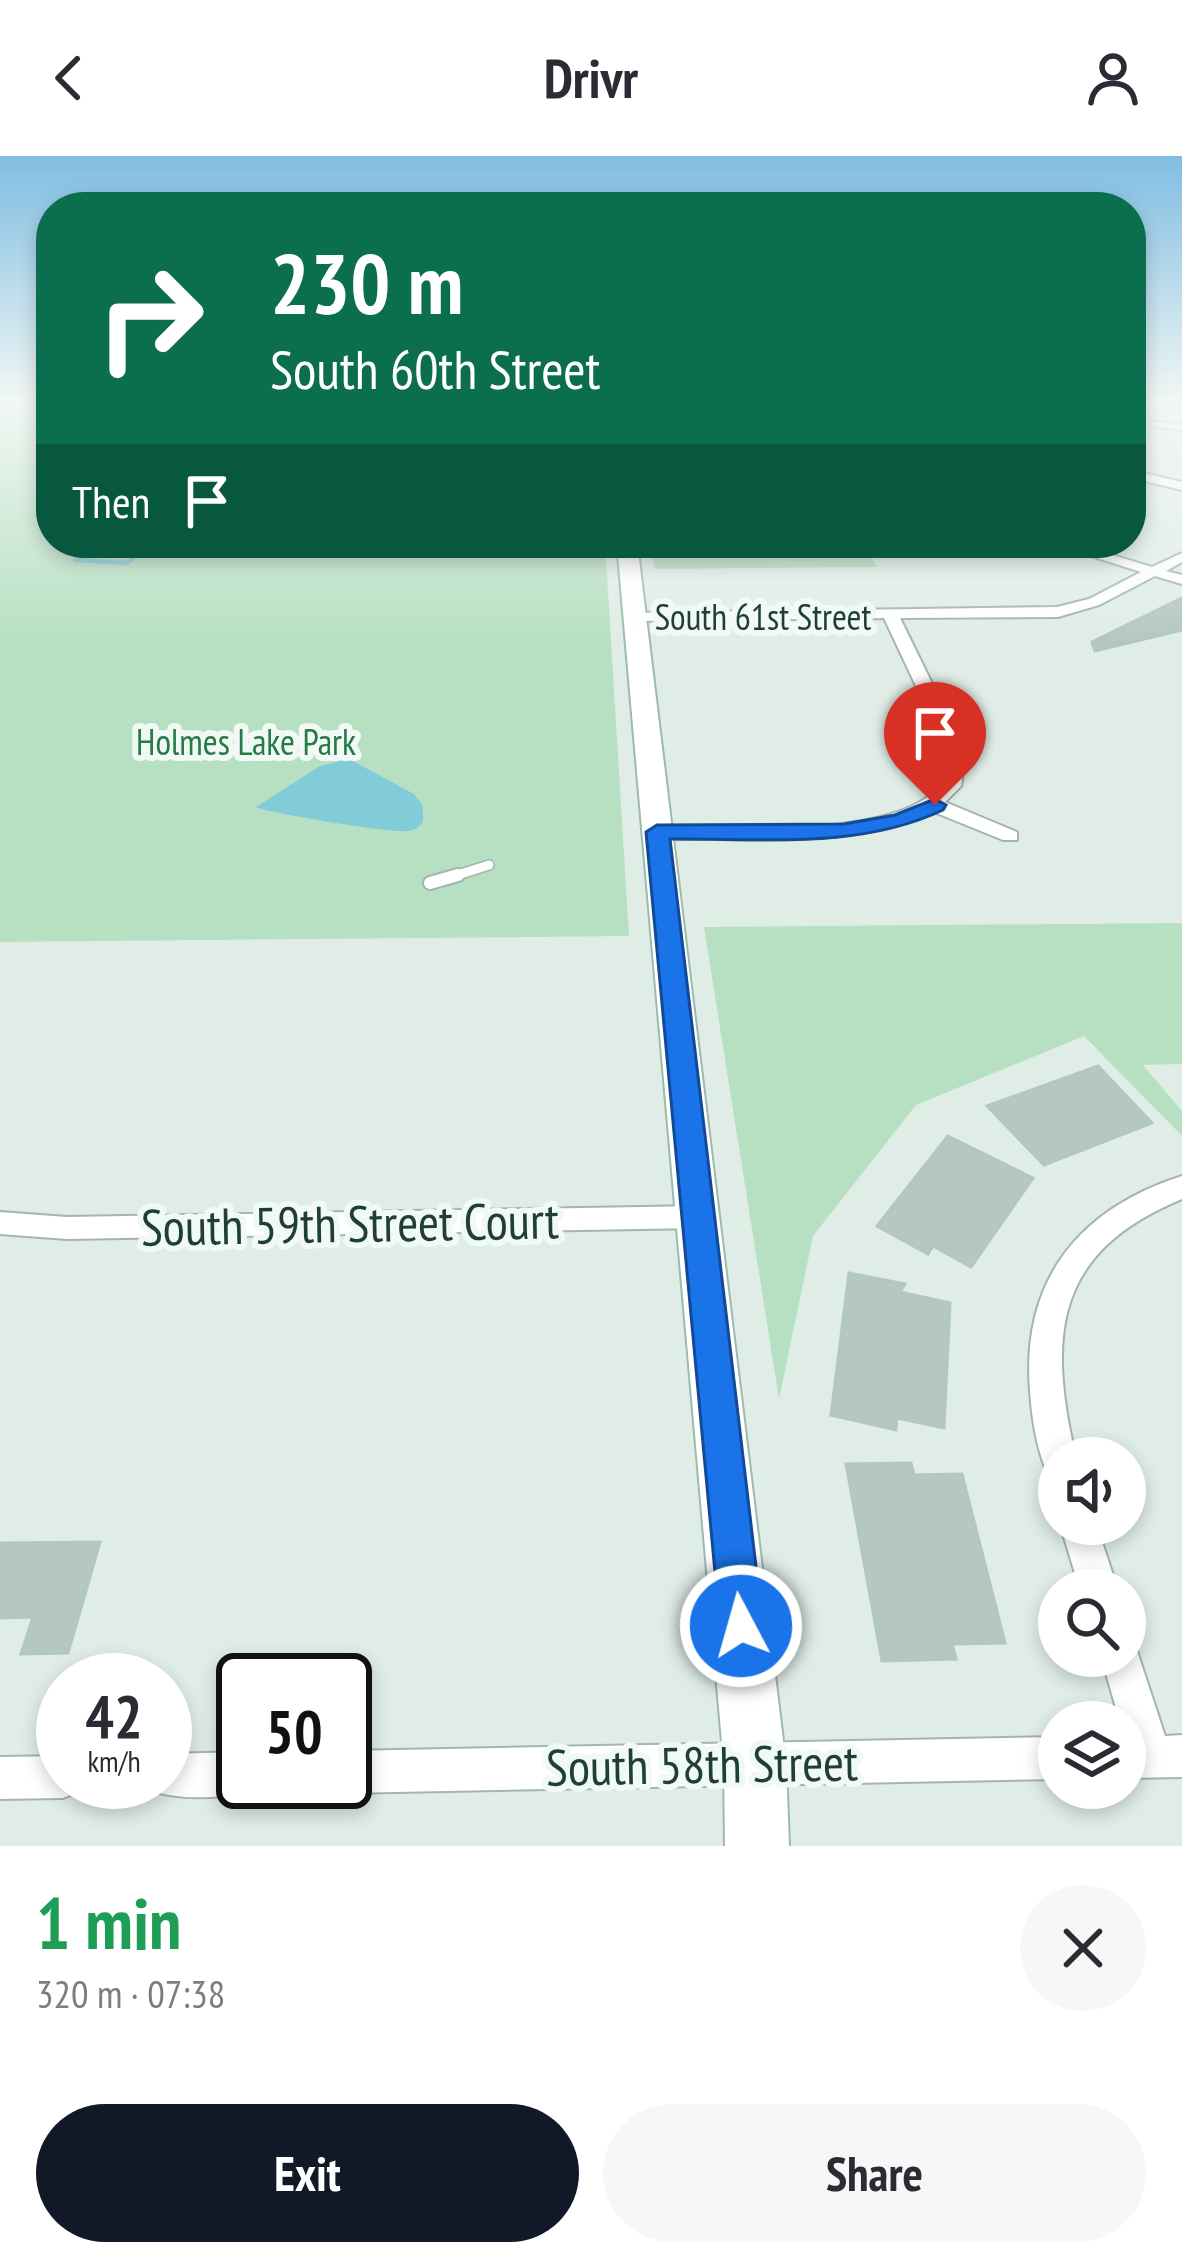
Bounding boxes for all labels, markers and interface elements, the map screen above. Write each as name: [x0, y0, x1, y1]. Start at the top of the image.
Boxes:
text: Drivr: [544, 43, 638, 113]
icon: back: [36, 45, 102, 111]
icon: person: [1080, 45, 1146, 111]
text: 230 m: [270, 228, 463, 337]
icon: right: [72, 240, 228, 396]
text: South 60th Street: [270, 334, 600, 404]
icon: arrive: [174, 468, 240, 534]
text: Then: [72, 472, 150, 530]
street label: South 61st Street: [655, 593, 871, 640]
pin: [884, 682, 986, 805]
icon: arrive: [902, 700, 968, 766]
park label: Holmes Lake Park: [136, 718, 356, 765]
street label: South 59th Street Court: [140, 1186, 560, 1260]
map controls: [1038, 1437, 1146, 1809]
button: sound: [1038, 1437, 1146, 1545]
position arrow: [678, 1563, 804, 1689]
button: search: [1038, 1569, 1146, 1677]
speed limit sign: 50: [216, 1653, 372, 1809]
text: 42: [85, 1677, 143, 1755]
button: layers: [1038, 1701, 1146, 1809]
street label: South 58th Street: [545, 1728, 859, 1800]
text: km/h: [87, 1741, 141, 1780]
text: 1 min: [36, 1876, 181, 1969]
button: close: [1020, 1885, 1146, 2011]
text: 320 m · 07:38: [36, 1968, 225, 2019]
button: Exit: [36, 2104, 579, 2242]
button: Share: [603, 2104, 1146, 2242]

